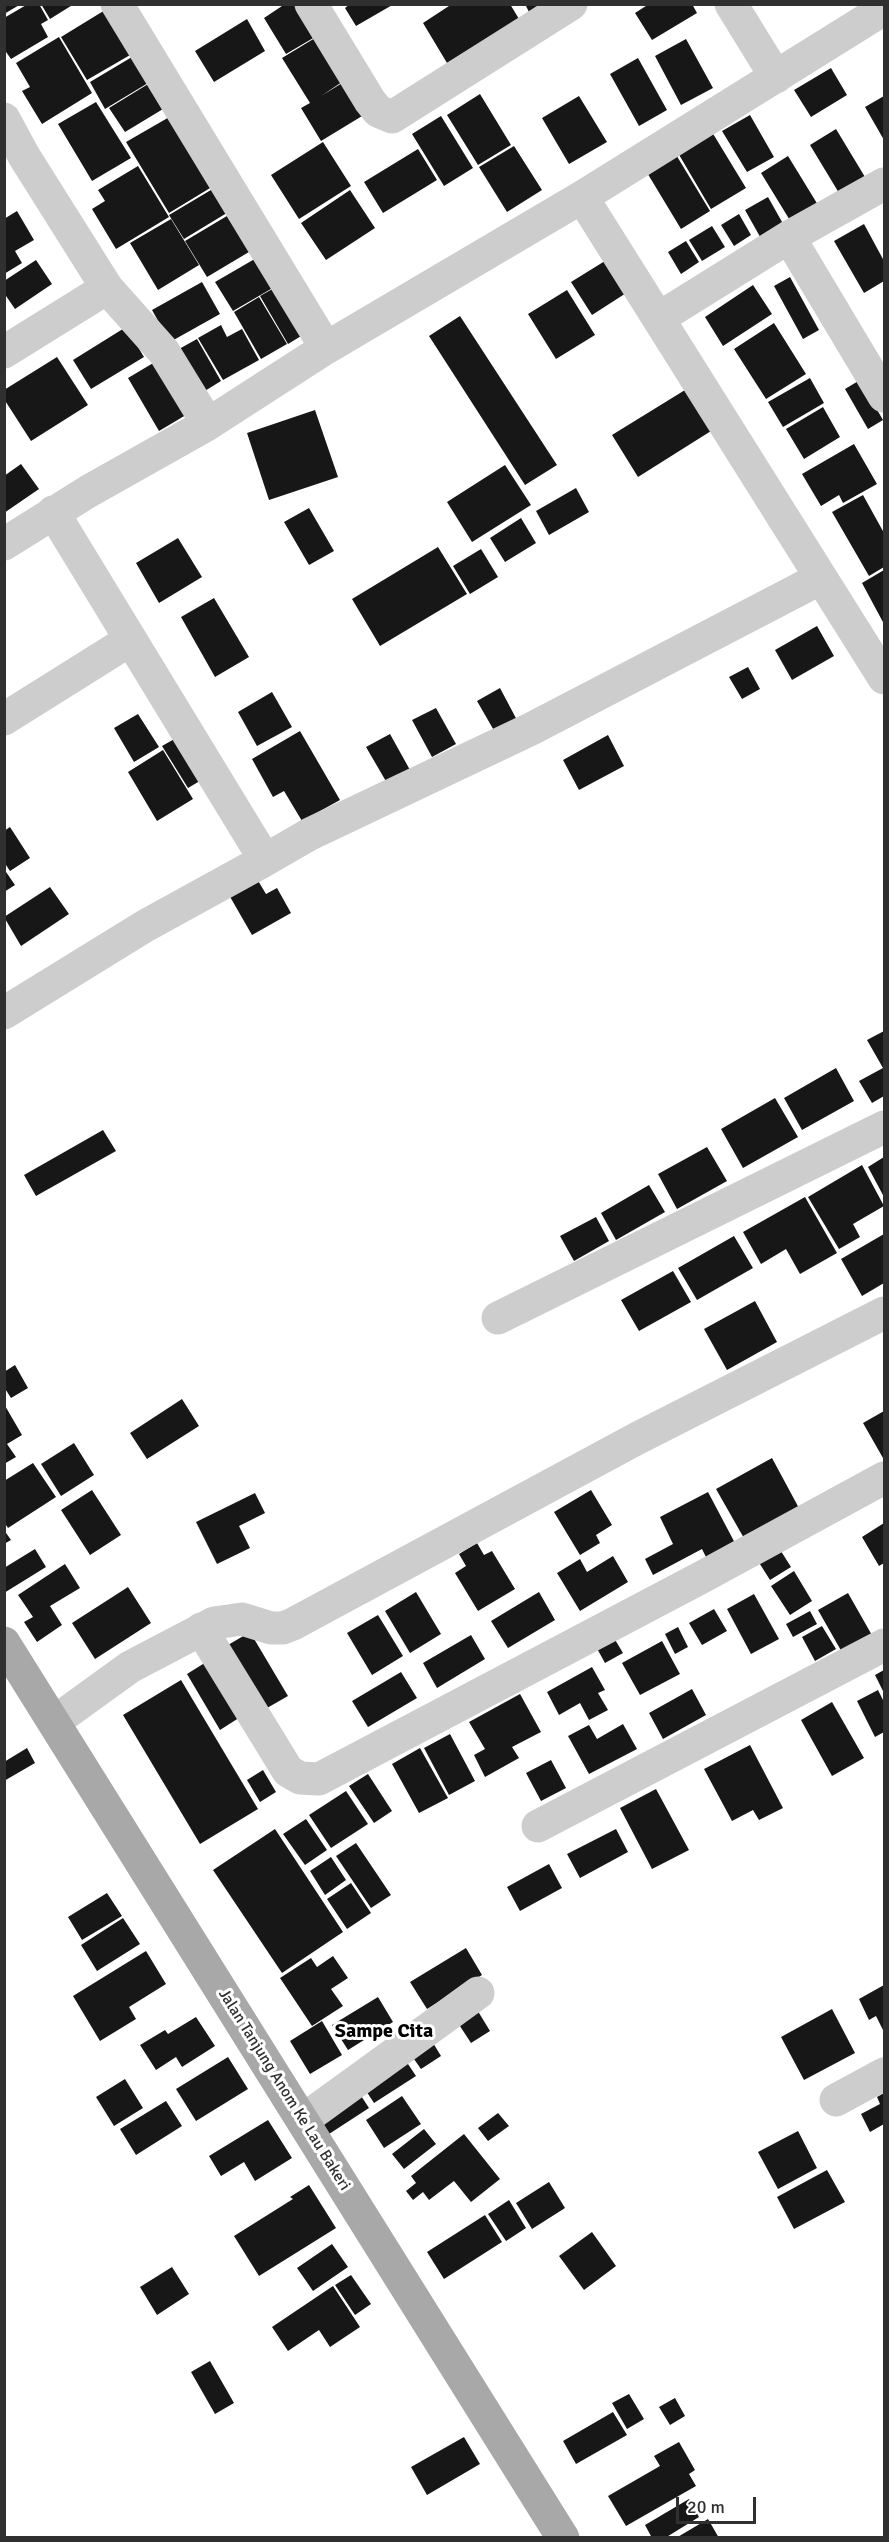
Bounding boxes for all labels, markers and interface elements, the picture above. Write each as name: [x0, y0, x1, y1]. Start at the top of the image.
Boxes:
street label: Jalan Tanjung Anom Ke Lau Bakeri: [214, 1986, 354, 2194]
district label: Sampe Cita: [335, 2020, 433, 2044]
scale bar: [679, 2485, 758, 2523]
text: 20 m: [687, 2496, 725, 2518]

